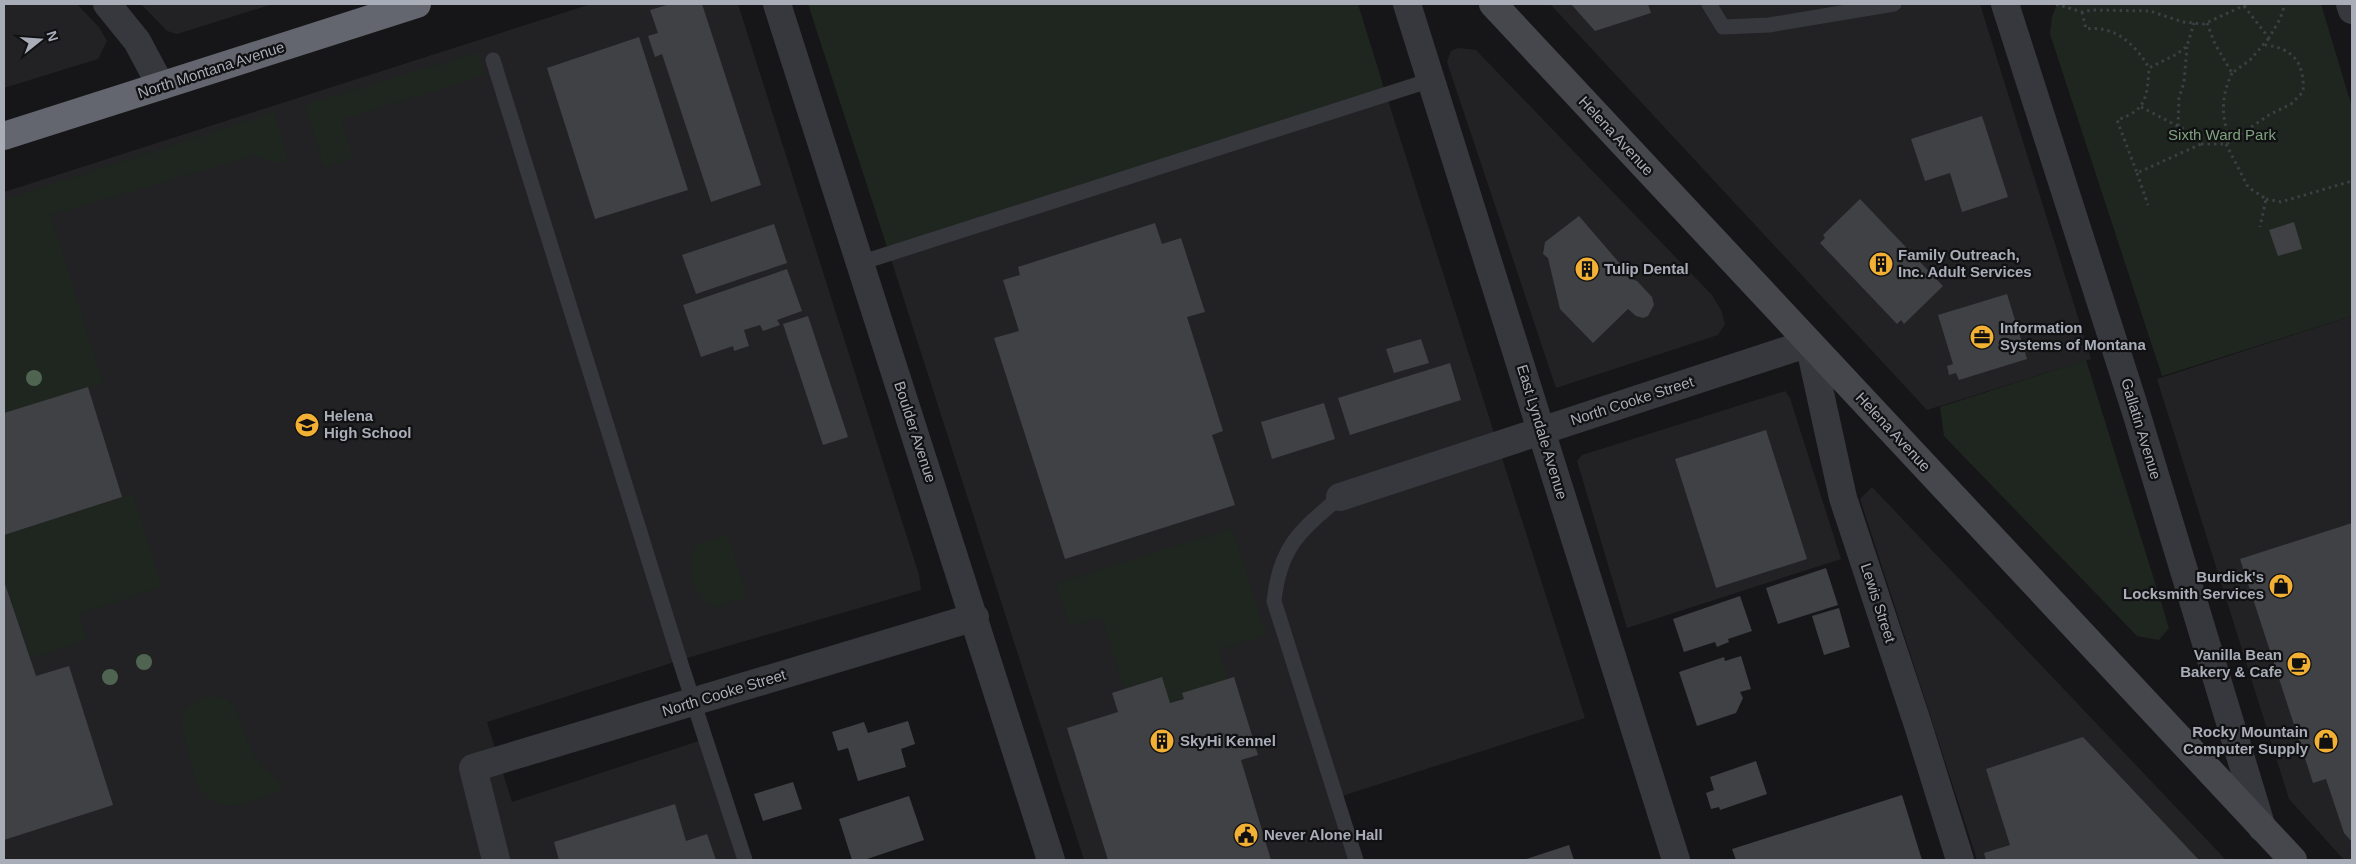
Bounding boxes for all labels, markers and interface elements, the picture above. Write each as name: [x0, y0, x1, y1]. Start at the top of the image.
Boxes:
north arrow: [15, 15, 65, 65]
text: N: [43, 29, 62, 43]
street label: North Montana Avenue: [135, 38, 286, 101]
street label: Helena Avenue: [1576, 93, 1657, 179]
park label: Sixth Ward Park: [2168, 126, 2276, 143]
place label: Family Outreach, Inc. Adult Services: [1898, 246, 2032, 280]
building icon: Family Outreach, Inc. Adult Services: [1868, 251, 1894, 277]
building icon: Tulip Dental: [1574, 256, 1600, 282]
place label: Tulip Dental: [1604, 260, 1689, 277]
place label: Information Systems of Montana: [2000, 319, 2147, 353]
office icon: Information Systems of Montana: [1969, 324, 1995, 350]
street label: East Lyndale Avenue: [1514, 362, 1571, 501]
street label: North Cooke Street: [1568, 372, 1696, 428]
street label: Gallatin Avenue: [2118, 376, 2165, 481]
street label: Boulder Avenue: [891, 379, 940, 485]
street label: Helena Avenue: [1853, 389, 1934, 475]
place label: Helena High School: [324, 407, 412, 441]
school or university icon: Helena High School: [294, 412, 320, 438]
street label: Lewis Street: [1858, 561, 1900, 646]
place label: Burdick's Locksmith Services: [2123, 568, 2264, 602]
shop icon: Burdick's Locksmith Services: [2268, 573, 2294, 599]
place label: Vanilla Bean Bakery & Cafe: [2180, 646, 2282, 680]
cafe icon: Vanilla Bean Bakery & Cafe: [2286, 651, 2312, 677]
street label: North Cooke Street: [660, 665, 789, 719]
place label: Rocky Mountain Computer Supply: [2183, 723, 2309, 757]
building icon: SkyHi Kennel: [1149, 728, 1175, 754]
shop icon: Rocky Mountain Computer Supply: [2313, 728, 2339, 754]
place label: SkyHi Kennel: [1180, 732, 1276, 749]
public building icon: Never Alone Hall: [1233, 822, 1259, 848]
place label: Never Alone Hall: [1264, 826, 1383, 843]

